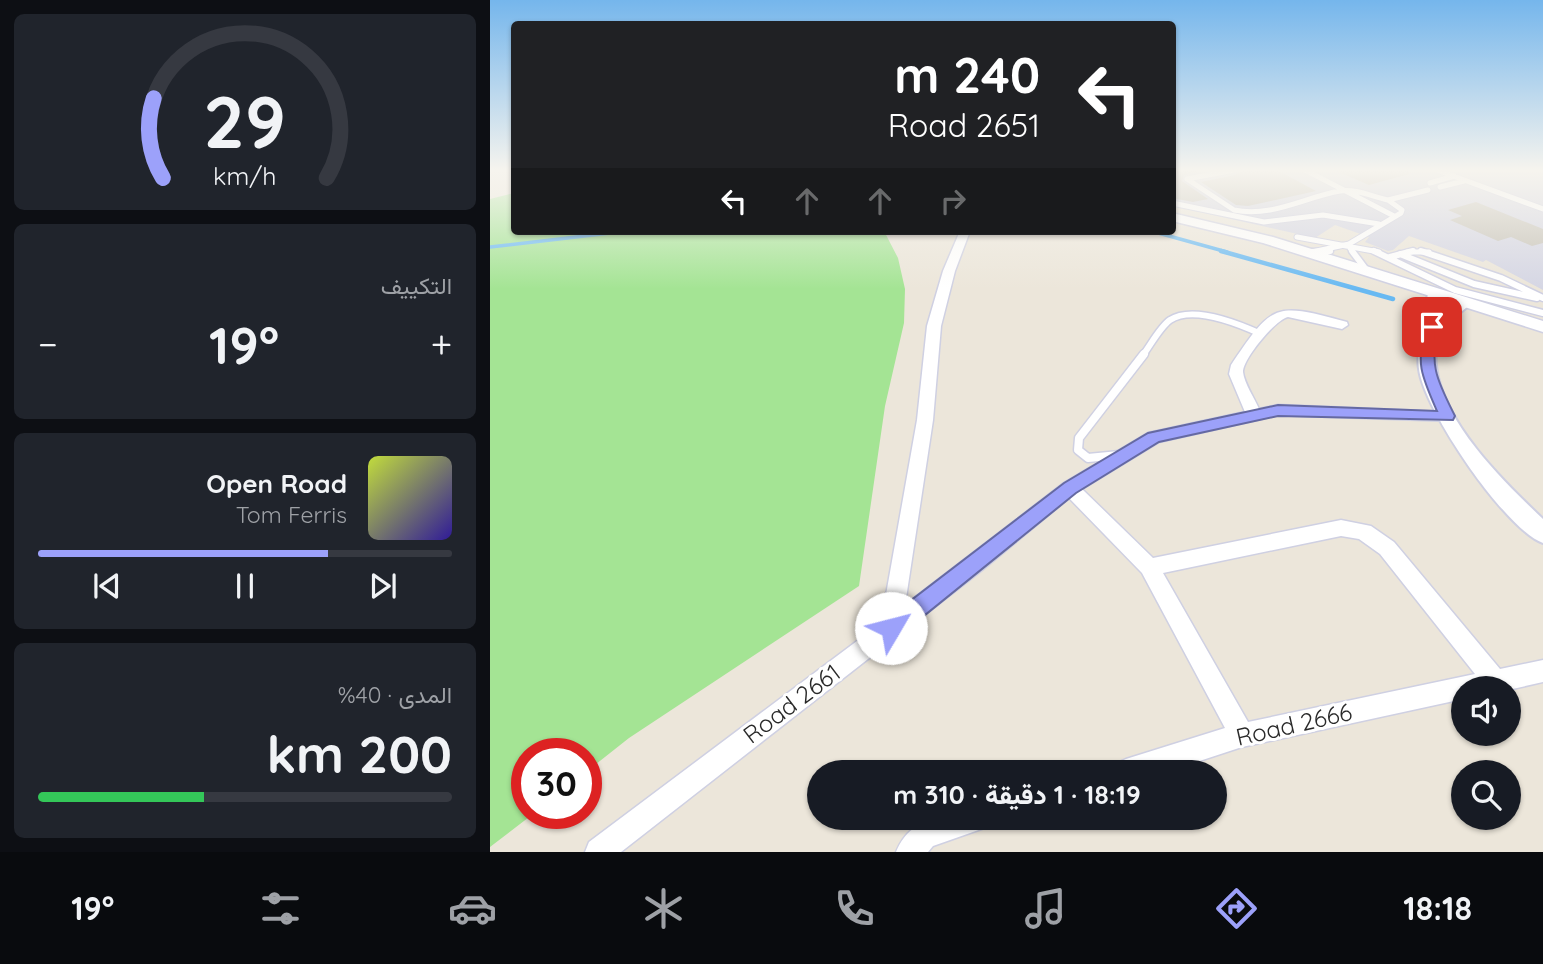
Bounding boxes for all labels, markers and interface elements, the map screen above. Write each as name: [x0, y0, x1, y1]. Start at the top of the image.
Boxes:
text: 240 m: [894, 44, 1040, 105]
icon: left: [1064, 49, 1155, 140]
text: 29: [204, 75, 286, 166]
text: Road 2651: [888, 105, 1040, 145]
text: km/h: [213, 160, 277, 191]
icon: left: [715, 182, 753, 220]
icon: ahead: [788, 182, 826, 220]
icon: ahead: [861, 182, 899, 220]
icon: right: [934, 182, 972, 220]
text: التكييف: [381, 271, 452, 300]
pin: [1402, 297, 1462, 357]
icon: arrive: [1413, 308, 1451, 346]
text: 19°: [209, 312, 279, 377]
text: −: [38, 320, 58, 368]
text: +: [431, 320, 452, 368]
text: Open Road: [206, 467, 347, 500]
text: Tom Ferris: [236, 500, 347, 529]
icon: previous: [88, 567, 126, 605]
icon: pause: [226, 567, 264, 605]
icon: next: [364, 567, 402, 605]
position arrow: [854, 591, 928, 665]
street label: Road 2661: [737, 657, 846, 749]
map controls: [1451, 676, 1521, 830]
button: sound: [1451, 676, 1521, 746]
text: المدى · 40%: [338, 680, 452, 709]
street label: Road 2666: [1233, 696, 1355, 752]
text: 200 km: [266, 721, 452, 786]
speed limit sign: 30: [511, 738, 602, 829]
button: search: [1451, 760, 1521, 830]
text: 18:19 · 1 دقيقة · 310 m: [893, 778, 1141, 811]
icon: filters: [256, 884, 305, 933]
icon: car: [448, 884, 497, 933]
icon: climate: [639, 884, 688, 933]
icon: phone: [830, 884, 879, 933]
icon: music: [1021, 884, 1070, 933]
icon: directions: [1212, 884, 1261, 933]
text: 19°: [71, 888, 114, 928]
text: 18:18: [1403, 888, 1472, 928]

